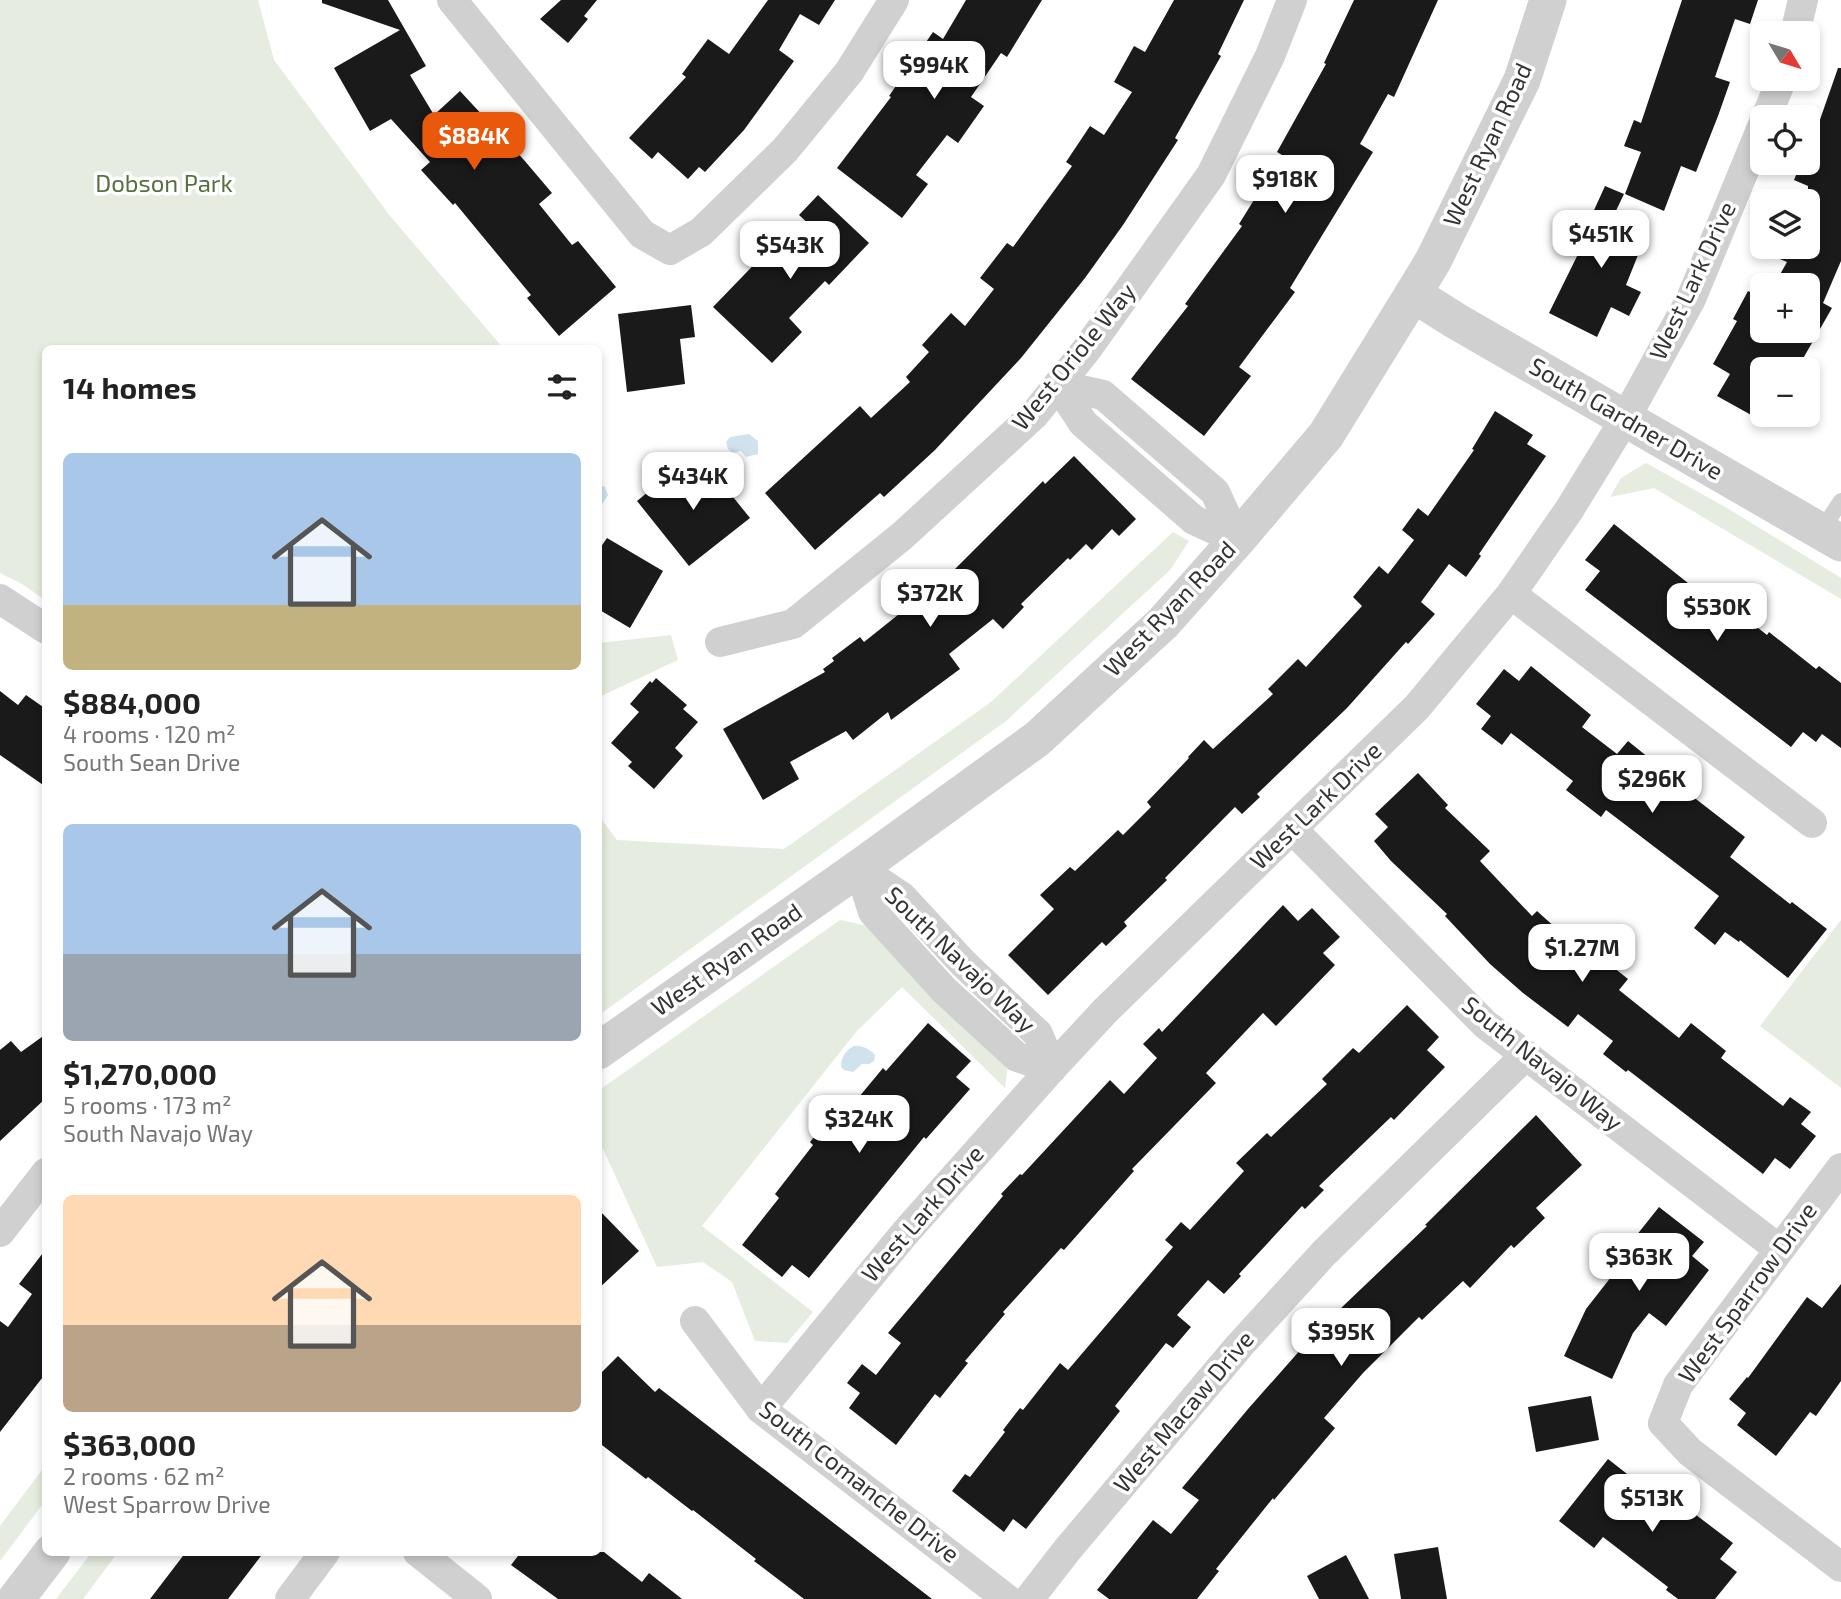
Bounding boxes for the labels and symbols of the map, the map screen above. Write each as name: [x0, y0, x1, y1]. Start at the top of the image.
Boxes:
north arrow: [1750, 21, 1820, 91]
pin: $994K: [885, 42, 983, 101]
street label: West Ryan Road: [1436, 58, 1537, 231]
pin: $884K: [425, 113, 523, 172]
pin: $918K: [1236, 156, 1334, 215]
park label: Dobson Park: [95, 168, 233, 197]
street label: West Lark Drive: [1642, 197, 1741, 364]
pin: $451K: [1552, 210, 1650, 270]
pin: $543K: [741, 222, 839, 281]
street label: West Oriole Way: [1005, 277, 1141, 435]
street label: South Gardner Drive: [1525, 350, 1729, 485]
pin: $434K: [644, 452, 742, 512]
street label: West Ryan Road: [1097, 534, 1241, 682]
pin: $372K: [881, 570, 979, 629]
pin: $530K: [1668, 584, 1766, 643]
street label: West Lark Drive: [1243, 735, 1387, 875]
pin: $296K: [1603, 756, 1701, 815]
street label: South Navajo Way: [880, 880, 1043, 1038]
street label: West Ryan Road: [645, 896, 807, 1021]
pin: $1.27M: [1525, 925, 1639, 984]
street label: South Navajo Way: [1457, 989, 1629, 1137]
pin: $324K: [810, 1096, 908, 1155]
street label: West Lark Drive: [855, 1139, 989, 1287]
street label: West Sparrow Drive: [1671, 1196, 1822, 1388]
pin: $363K: [1590, 1234, 1688, 1293]
pin: $395K: [1292, 1308, 1390, 1368]
street label: West Macaw Drive: [1107, 1324, 1259, 1498]
street label: South Comanche Drive: [754, 1394, 966, 1568]
pin: $513K: [1603, 1474, 1701, 1534]

